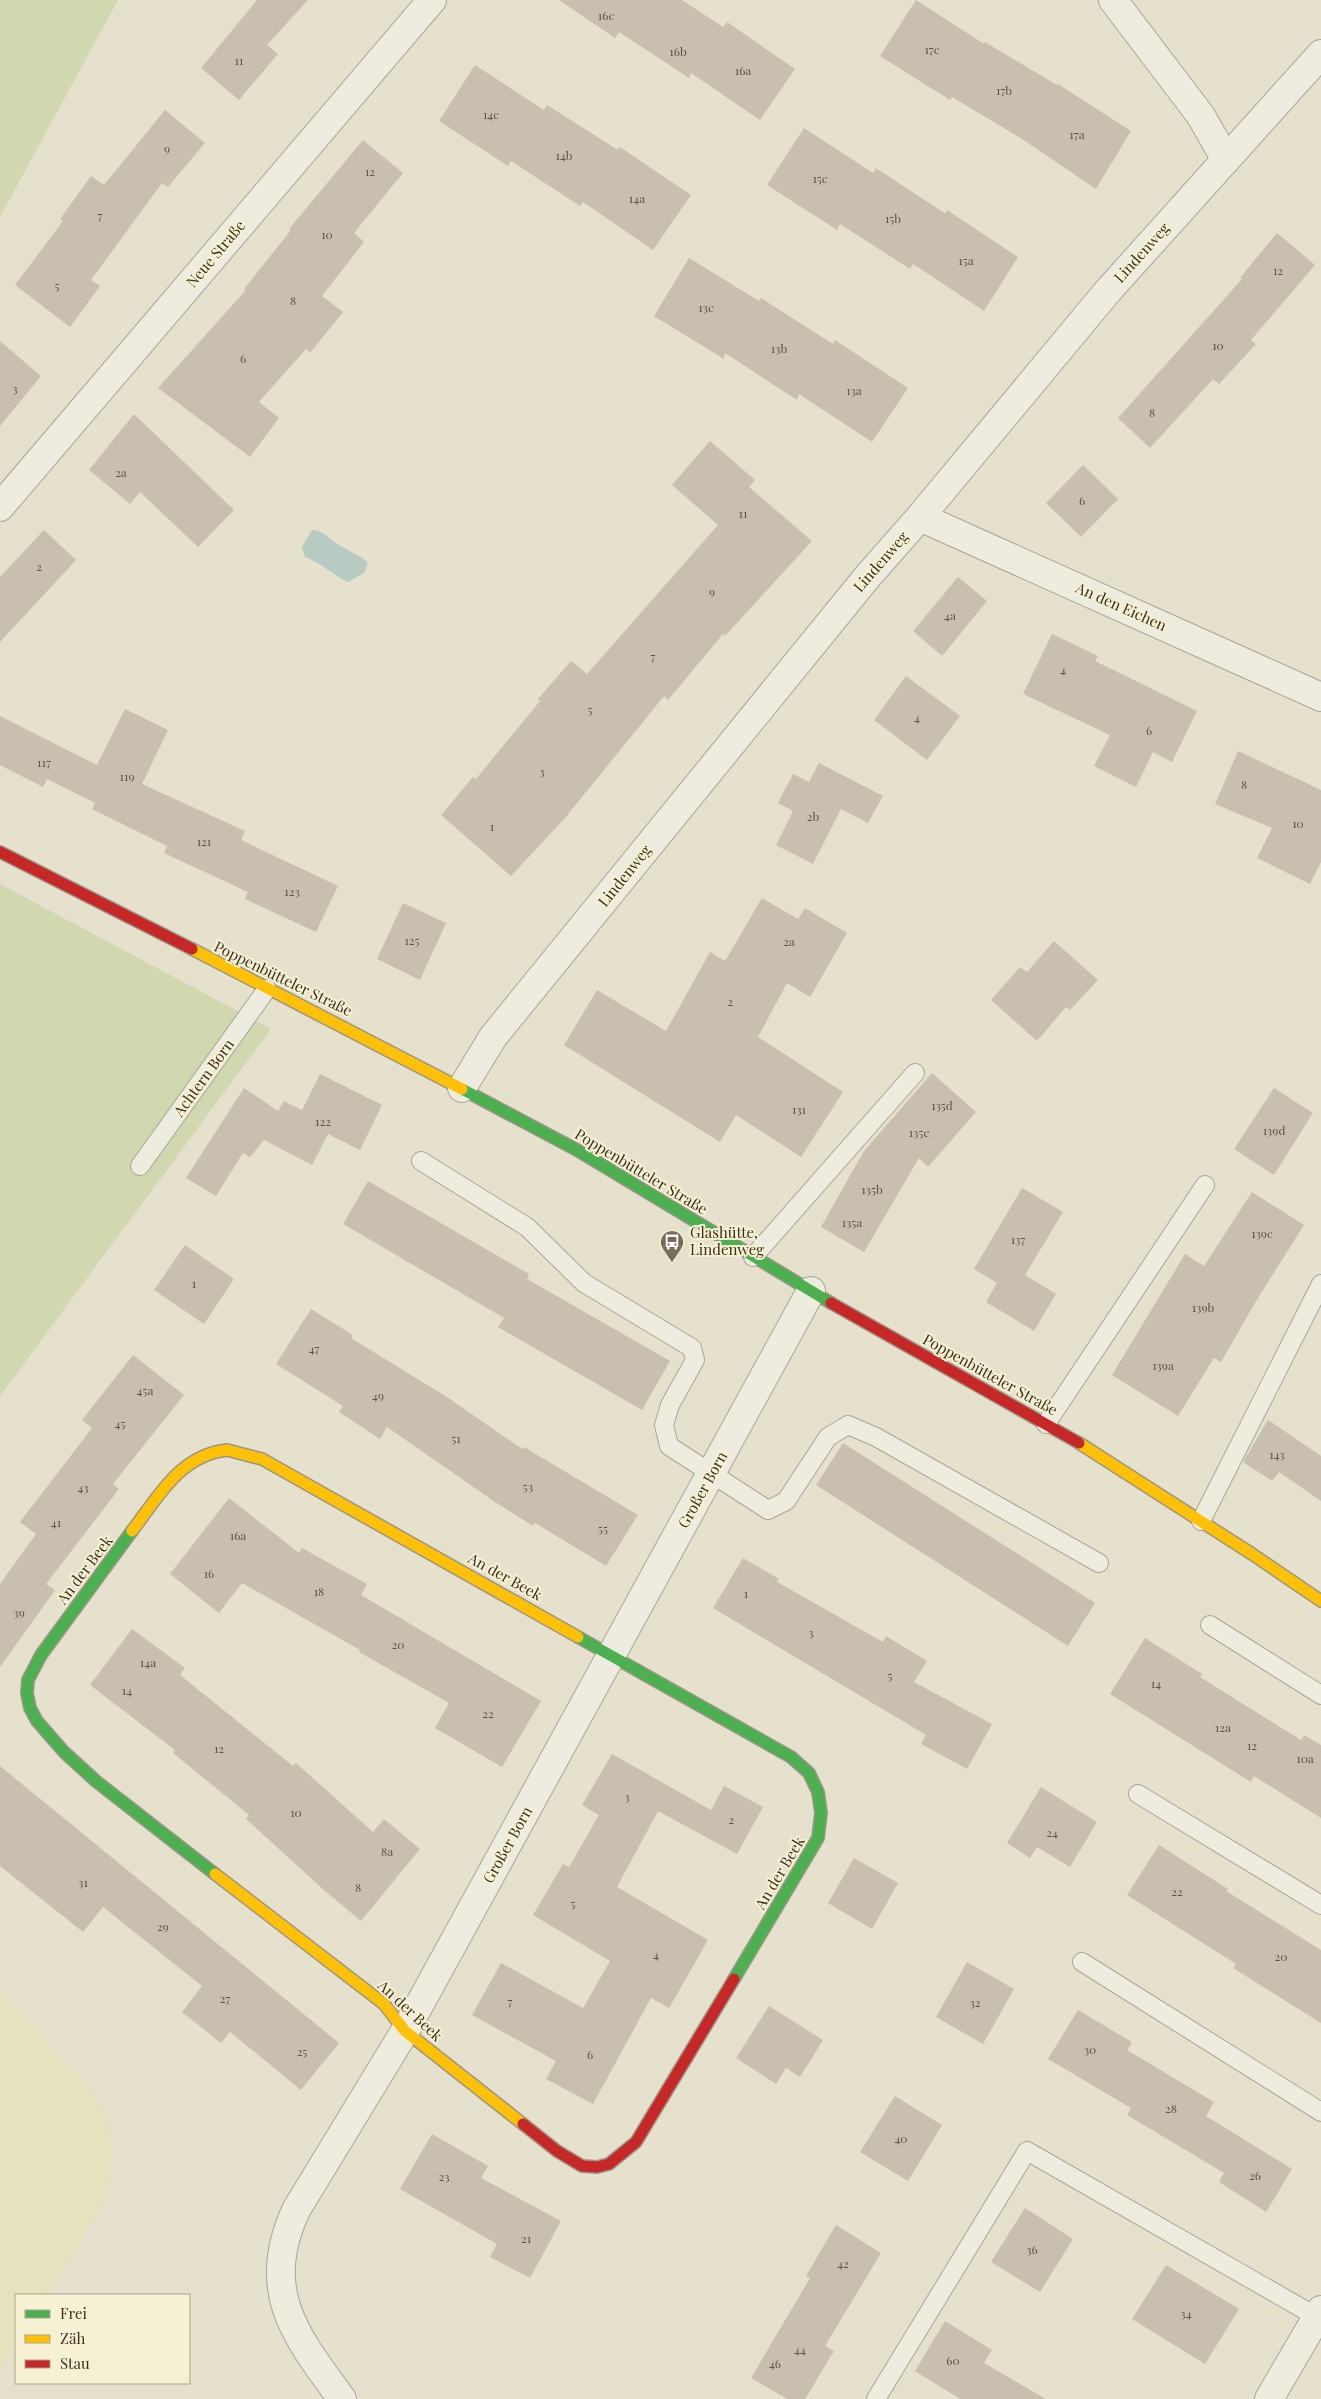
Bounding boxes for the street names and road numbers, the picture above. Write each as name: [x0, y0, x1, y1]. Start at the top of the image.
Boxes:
street label: Neue Straße: [181, 216, 249, 291]
street label: Lindenweg: [1109, 218, 1174, 287]
street label: Lindenweg: [848, 527, 912, 596]
street label: An den Eichen: [1072, 577, 1170, 635]
street label: Lindenweg: [593, 840, 655, 911]
street label: Poppenbütteler Straße: [211, 936, 356, 1020]
street label: Achtern Born: [168, 1035, 238, 1121]
street label: Poppenbütteler Straße: [572, 1124, 712, 1219]
street label: Poppenbütteler Straße: [919, 1329, 1062, 1420]
street label: Großer Born: [673, 1448, 731, 1531]
street label: An der Beek: [51, 1530, 117, 1609]
street label: An der Beek: [464, 1547, 547, 1605]
street label: Großer Born: [478, 1803, 536, 1886]
street label: An der Beek: [749, 1832, 809, 1913]
street label: An der Beek: [373, 1975, 448, 2046]

